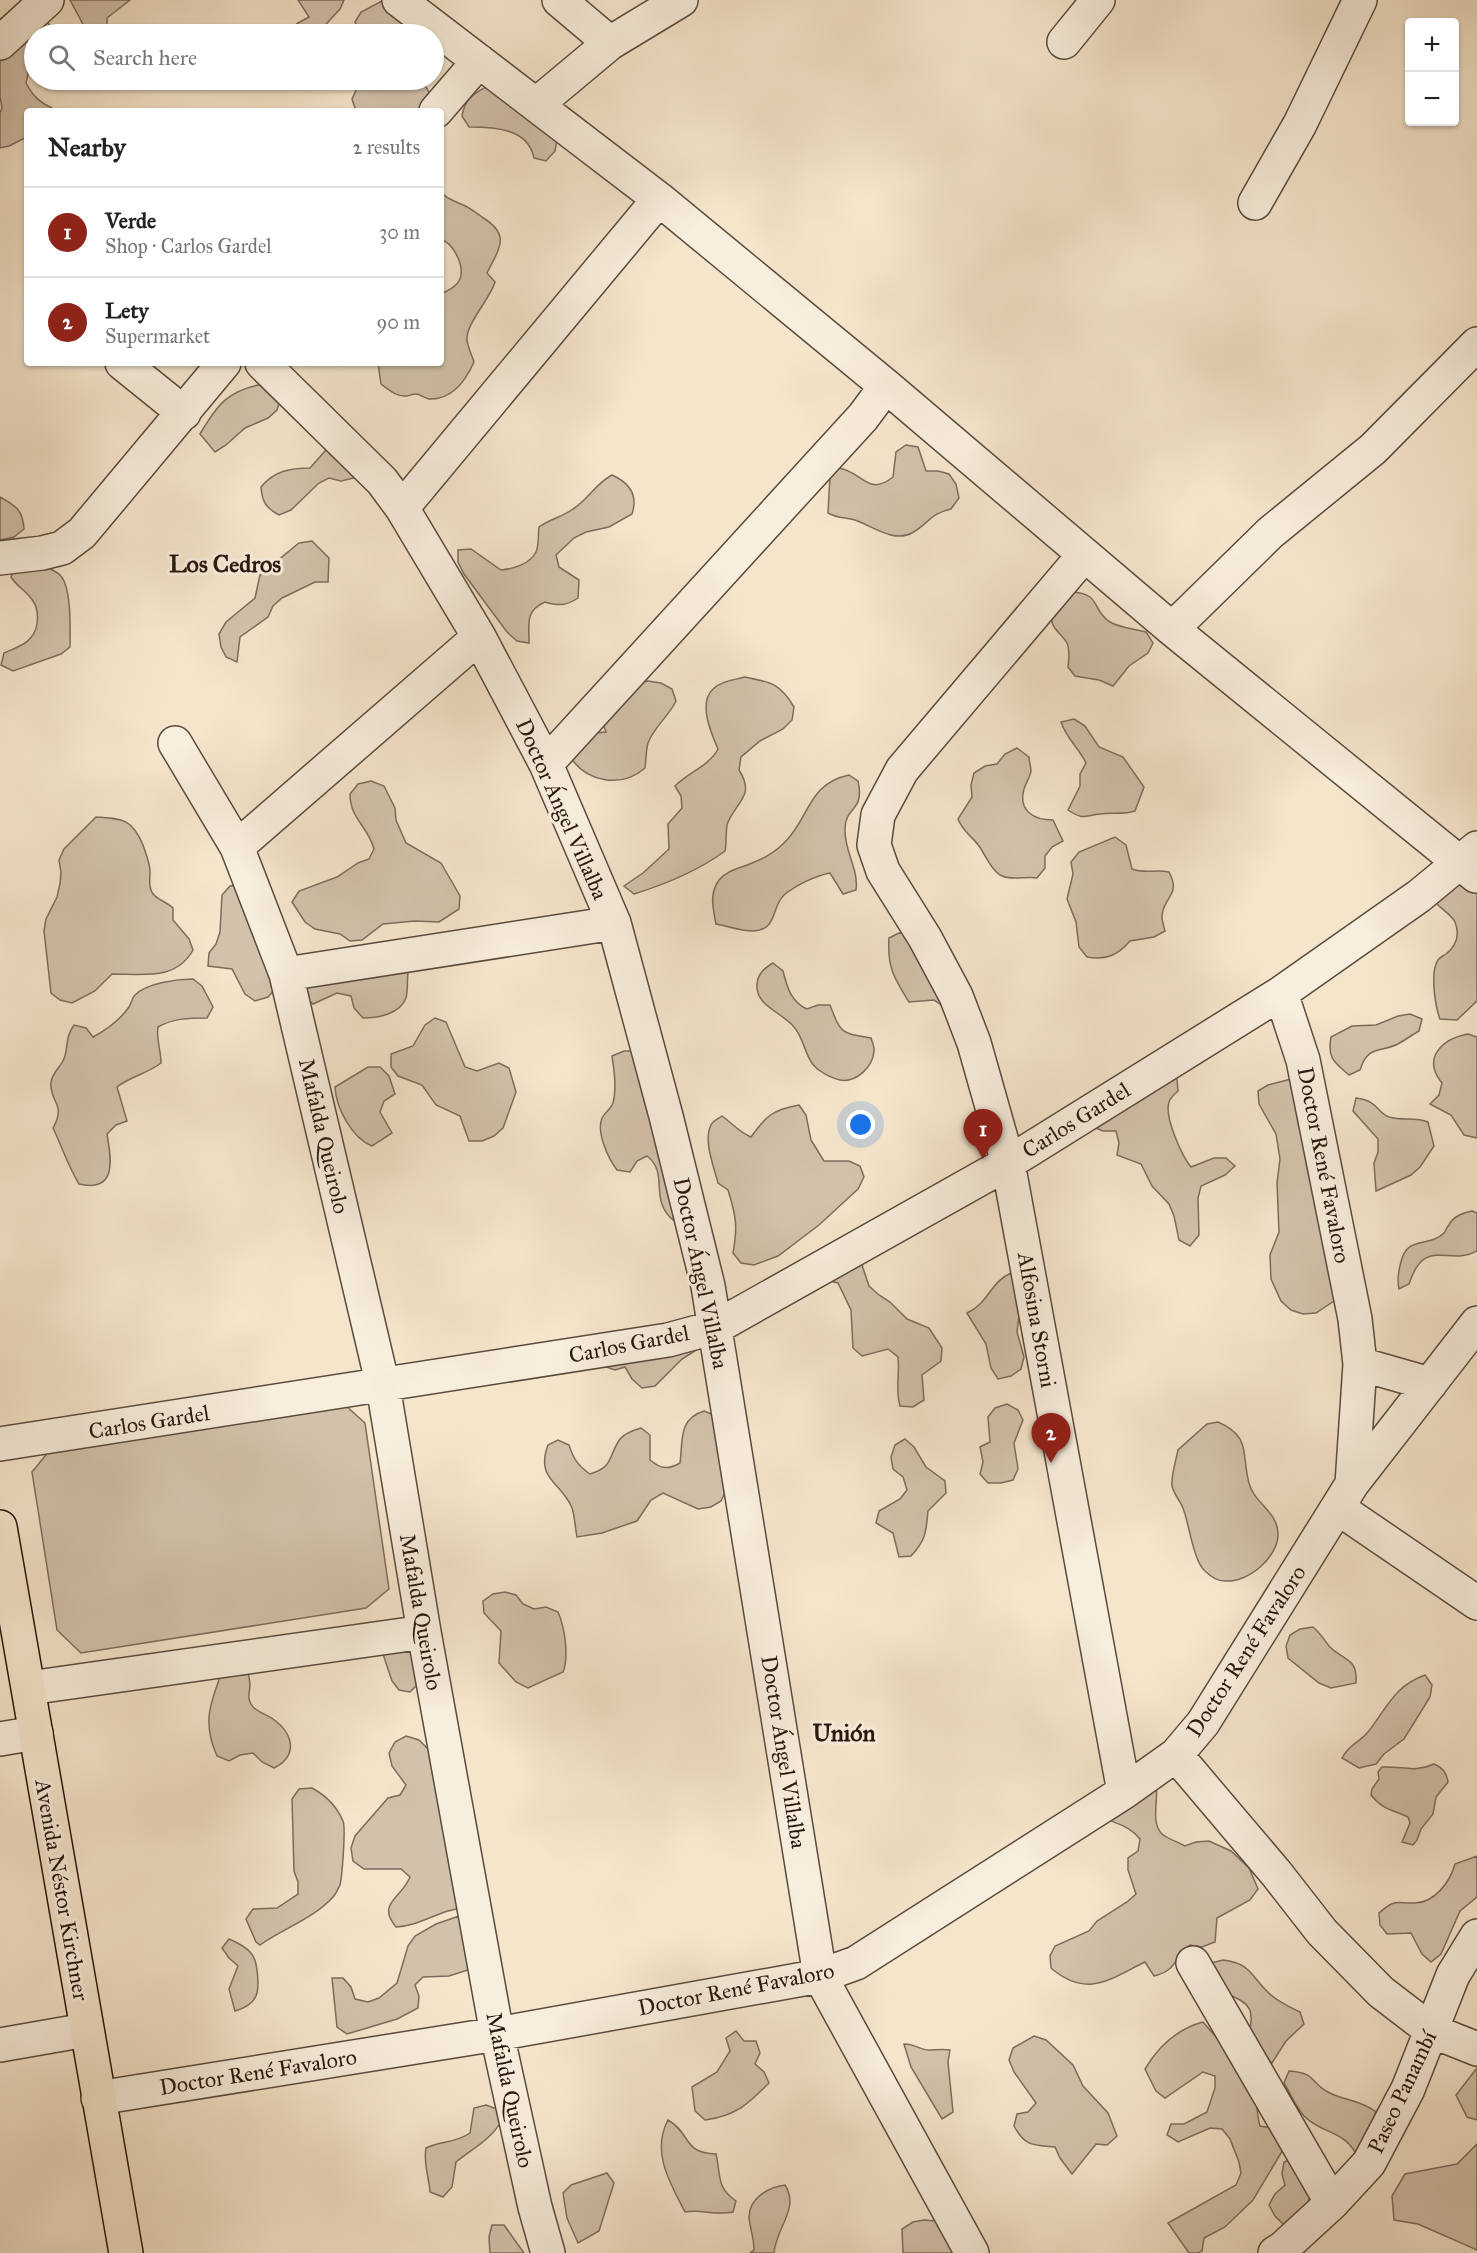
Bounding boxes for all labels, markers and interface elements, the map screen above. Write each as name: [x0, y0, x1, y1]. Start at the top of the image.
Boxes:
map controls: [1405, 18, 1459, 126]
button: +: [1405, 18, 1459, 72]
search box: [24, 24, 444, 90]
icon: search: [45, 41, 78, 74]
text: Search here: [93, 44, 197, 71]
button: −: [1405, 72, 1459, 126]
text: Nearby: [48, 131, 126, 163]
text: 2 results: [352, 135, 420, 159]
text: Verde: [105, 207, 156, 234]
text: 1: [64, 220, 71, 244]
text: 30 m: [379, 220, 420, 244]
text: Shop · Carlos Gardel: [105, 234, 272, 258]
text: Lety: [105, 297, 149, 324]
text: 2: [63, 310, 72, 334]
text: 90 m: [377, 310, 420, 334]
text: Supermarket: [105, 324, 210, 348]
district label: Los Cedros: [169, 549, 281, 579]
street label: Doctor Ángel Villalba: [510, 714, 614, 904]
street label: Mafalda Queirolo: [293, 1056, 355, 1216]
street label: Doctor René Favaloro: [1292, 1065, 1356, 1265]
street label: Carlos Gardel: [1017, 1076, 1135, 1164]
your location: [846, 1110, 875, 1139]
pin: 1: [964, 1110, 1002, 1159]
street label: Doctor Ángel Villalba: [668, 1175, 735, 1372]
street label: Alfosina Storni: [1012, 1249, 1062, 1390]
street label: Carlos Gardel: [567, 1319, 691, 1369]
street label: Carlos Gardel: [87, 1399, 211, 1445]
pin: 2: [1032, 1414, 1070, 1463]
street label: Mafalda Queirolo: [394, 1532, 448, 1692]
street label: Doctor René Favaloro: [1180, 1560, 1312, 1742]
street label: Doctor Ángel Villalba: [755, 1654, 813, 1851]
district label: Unión: [812, 1718, 876, 1748]
street label: Avenida Néstor Kirchner: [29, 1776, 95, 2004]
street label: Doctor René Favaloro: [636, 1957, 836, 2021]
street label: Mafalda Queirolo: [480, 2010, 540, 2170]
street label: Paseo Panambí: [1362, 2025, 1443, 2158]
street label: Doctor René Favaloro: [157, 2043, 359, 2101]

